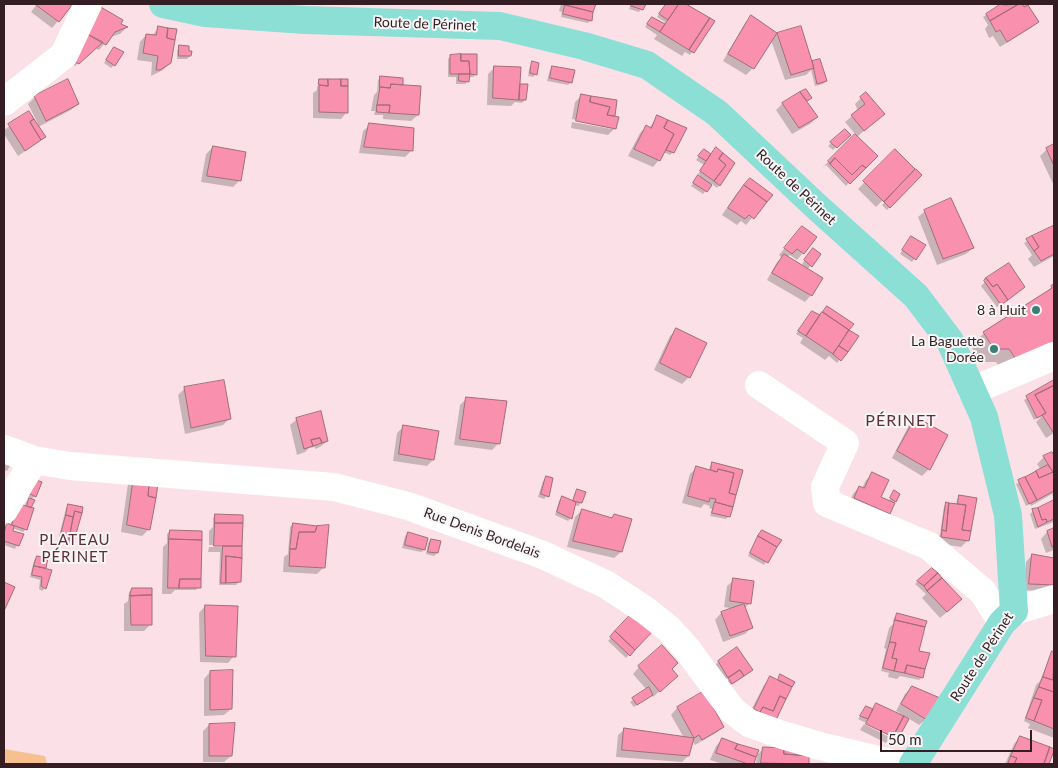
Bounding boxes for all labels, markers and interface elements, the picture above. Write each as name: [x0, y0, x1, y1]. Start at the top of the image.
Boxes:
street label: Route de Périnet: [373, 14, 477, 34]
street label: Route de Périnet: [753, 146, 839, 228]
place label: 8 à Huit: [977, 302, 1026, 318]
marker: 8 à Huit: [1030, 304, 1042, 316]
place label: La Baguette Dorée: [911, 333, 984, 366]
marker: La Baguette Dorée: [988, 343, 1000, 355]
district label: PÉRINET: [864, 411, 938, 431]
street label: Rue Denis Bordelais: [422, 504, 542, 562]
district label: PLATEAU PÉRINET: [38, 531, 112, 566]
street label: Route de Périnet: [947, 609, 1017, 705]
scale bar: [883, 720, 1036, 752]
text: 50 m: [888, 730, 922, 748]

